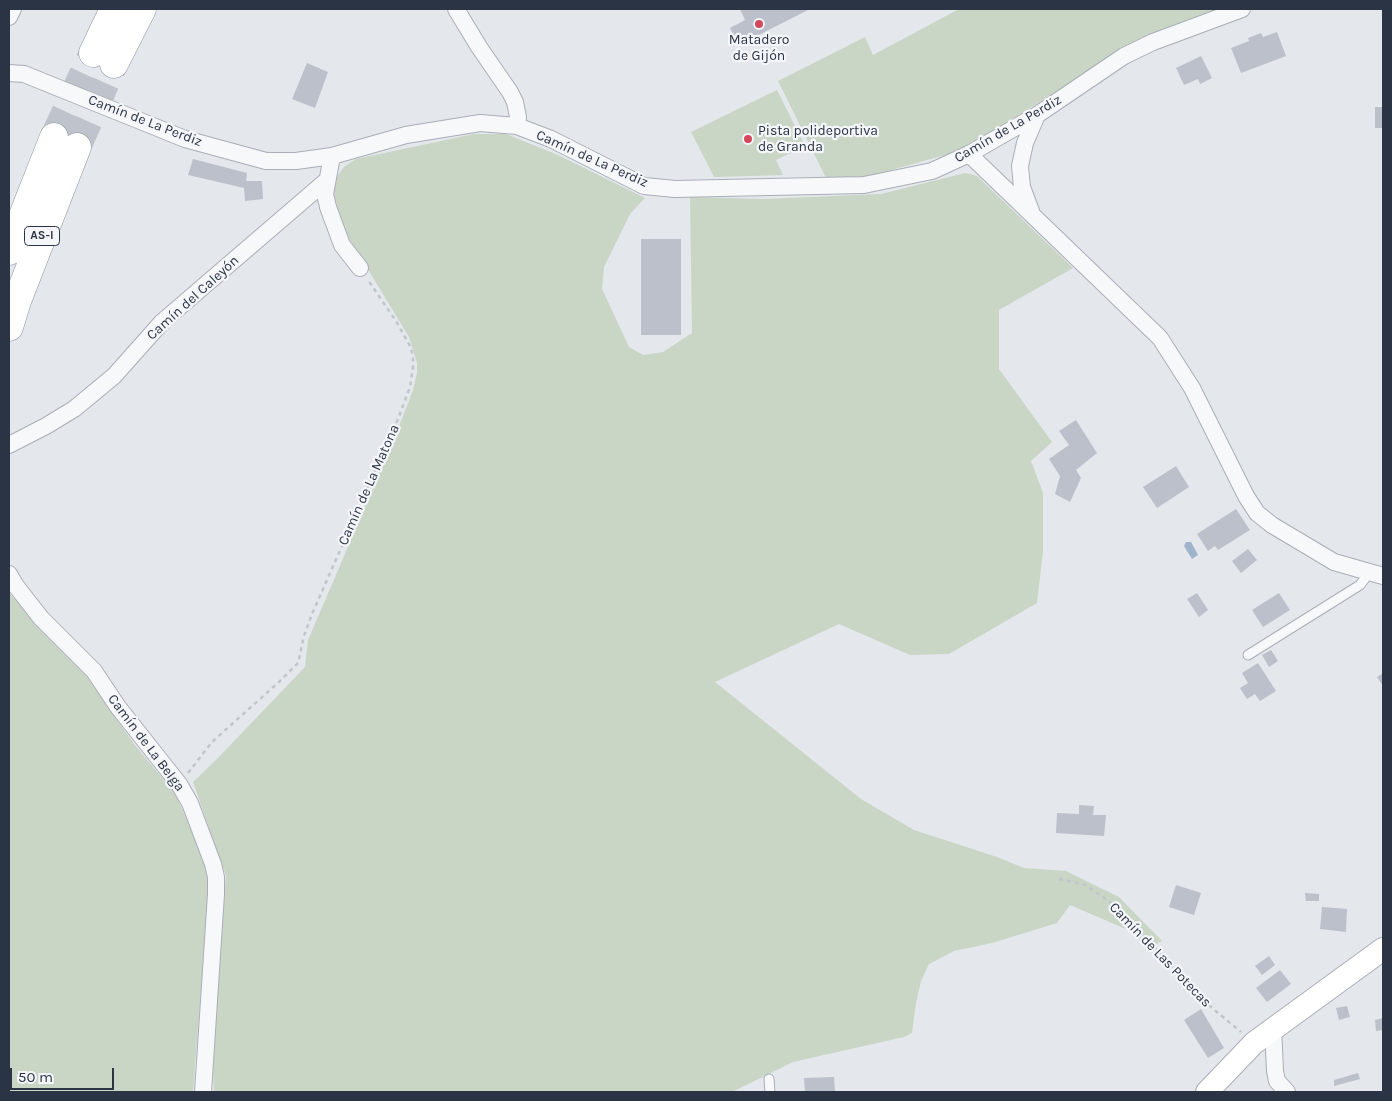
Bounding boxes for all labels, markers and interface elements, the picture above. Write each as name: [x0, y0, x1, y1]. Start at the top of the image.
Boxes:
marker: Matadero de Gijón: [753, 18, 765, 30]
place label: Matadero de Gijón: [729, 32, 789, 64]
street label: Camín de La Perdiz: [86, 92, 204, 150]
street label: Camín de La Perdiz: [951, 92, 1065, 166]
place label: Pista polideportiva de Granda: [758, 123, 878, 156]
street label: Camín de La Perdiz: [533, 127, 651, 191]
marker: Pista polideportiva de Granda: [742, 133, 754, 145]
road number: AS-I: [24, 227, 60, 246]
street label: Camín del Caleyón: [144, 252, 242, 344]
street label: Camín de La Matona: [335, 422, 403, 548]
street label: Camín de La Belga: [104, 691, 188, 795]
street label: Camín de Las Potecas: [1106, 899, 1214, 1011]
scale bar: [12, 1058, 116, 1090]
text: 50 m: [18, 1068, 53, 1086]

